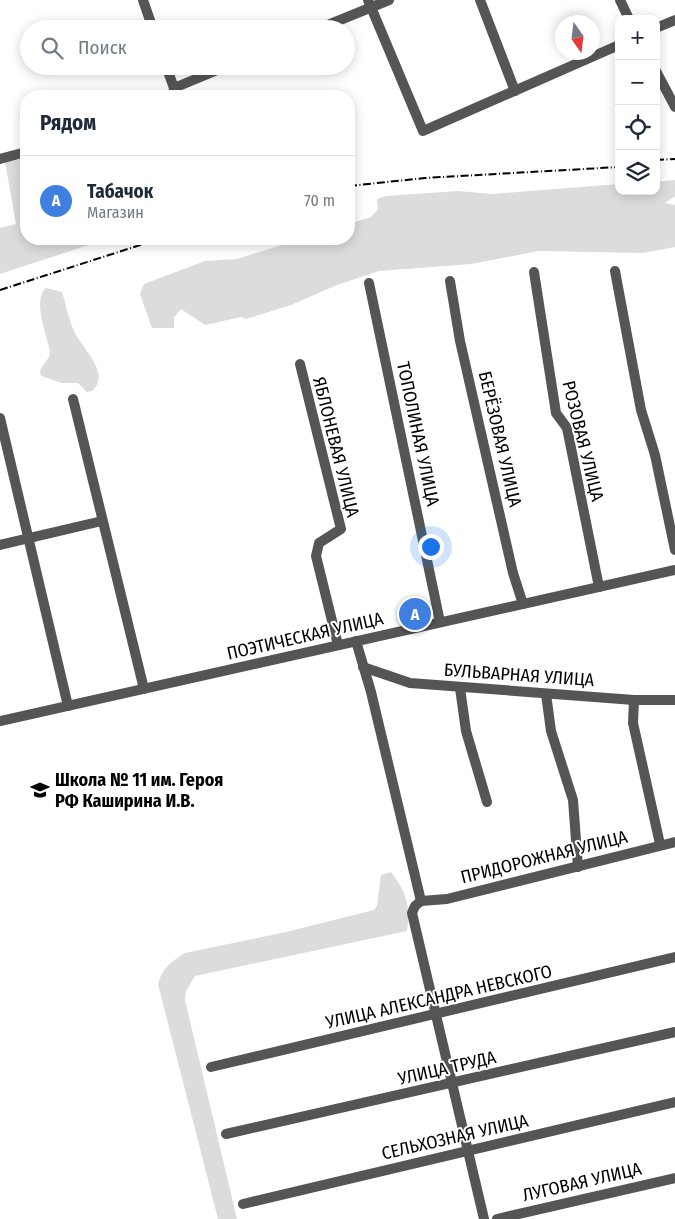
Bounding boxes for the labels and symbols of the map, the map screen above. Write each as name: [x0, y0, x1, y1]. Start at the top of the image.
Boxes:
north arrow: [555, 15, 600, 60]
street label: ТОПОЛИНАЯ УЛИЦА: [392, 360, 444, 509]
street label: БЕРЁЗОВАЯ УЛИЦА: [474, 369, 526, 510]
street label: ЯБЛОНЕВАЯ УЛИЦА: [308, 375, 364, 520]
street label: РОЗОВАЯ УЛИЦА: [557, 378, 609, 504]
your location: [418, 534, 444, 560]
pin: A: [399, 595, 431, 633]
street label: ПОЭТИЧЕСКАЯ УЛИЦА: [225, 607, 386, 665]
street label: БУЛЬВАРНАЯ УЛИЦА: [443, 659, 595, 691]
place label: Школа № 11 им. Героя РФ Каширина И.В.: [55, 769, 223, 812]
school or university icon: Школа № 11 им. Героя РФ Каширина И.В.: [29, 779, 51, 801]
street label: ПРИДОРОЖНАЯ УЛИЦА: [458, 826, 630, 888]
street label: УЛИЦА АЛЕКСАНДРА НЕВСКОГО: [323, 960, 554, 1034]
street label: УЛИЦА ТРУДА: [395, 1046, 499, 1090]
street label: СЕЛЬХОЗНАЯ УЛИЦА: [380, 1109, 531, 1165]
street label: ЛУГОВАЯ УЛИЦА: [520, 1158, 644, 1206]

